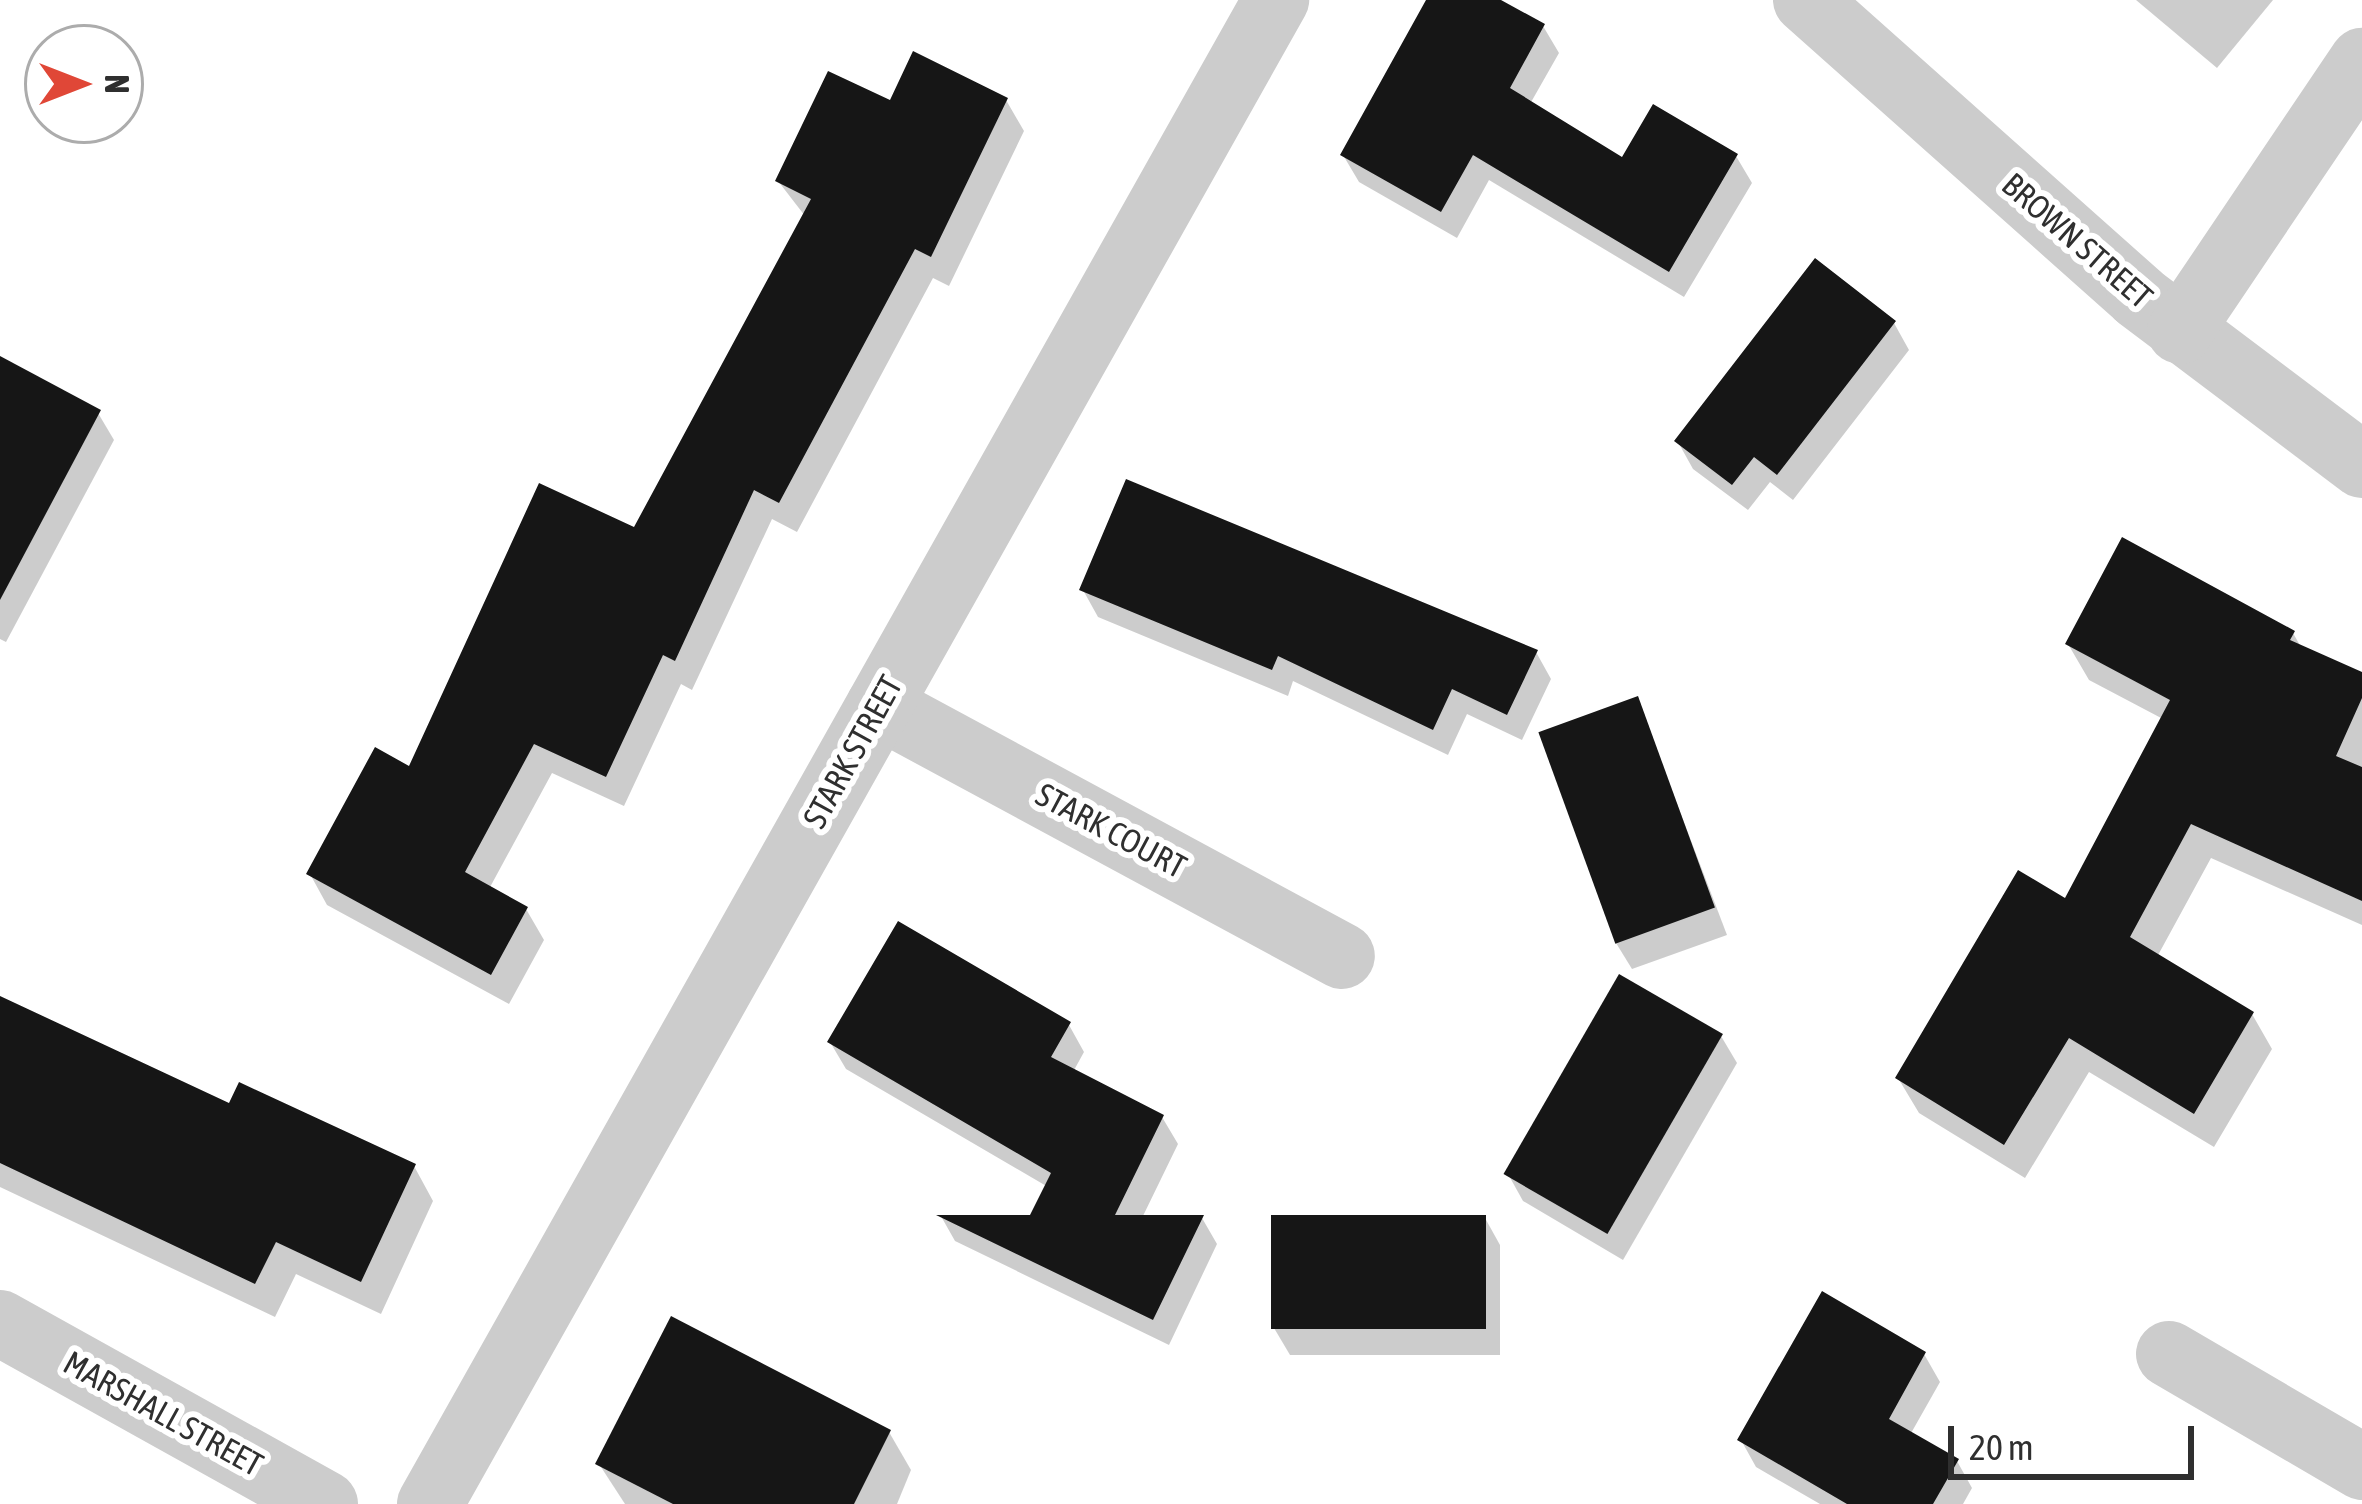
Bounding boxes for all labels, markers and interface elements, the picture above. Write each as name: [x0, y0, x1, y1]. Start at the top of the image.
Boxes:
north arrow: [24, 24, 144, 144]
text: N: [98, 74, 136, 94]
street label: BROWN STREET: [1994, 165, 2160, 317]
street label: STARK STREET: [795, 669, 911, 835]
street label: STARK COURT: [1029, 775, 1193, 887]
street label: MARSHALL STREET: [57, 1343, 269, 1485]
scale bar: [1954, 1402, 2200, 1476]
text: 20 m: [1969, 1426, 2034, 1468]

